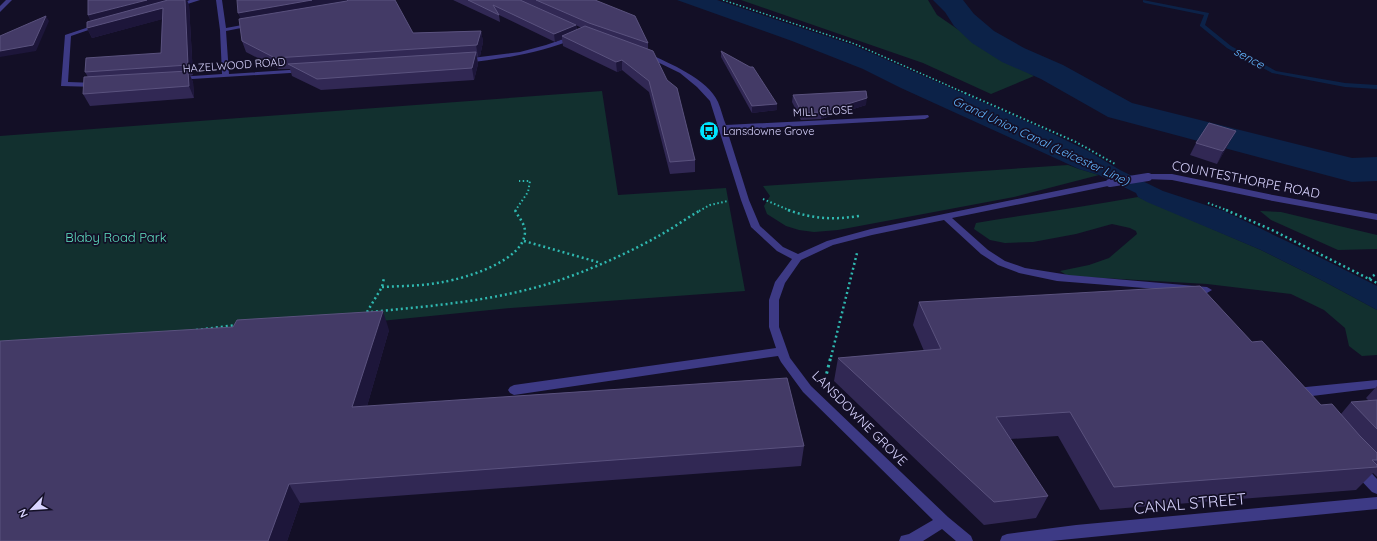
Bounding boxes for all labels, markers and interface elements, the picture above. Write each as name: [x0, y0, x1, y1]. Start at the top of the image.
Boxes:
water label: sence: [1231, 43, 1268, 73]
street label: HAZELWOOD ROAD: [182, 54, 286, 76]
water label: Grand Union Canal (Leicester Line): [951, 93, 1132, 188]
street label: MILL CLOSE: [793, 102, 853, 120]
bus stop icon: Lansdowne Grove: [698, 120, 720, 142]
place label: Lansdowne Grove: [723, 124, 814, 138]
street label: COUNTESTHORPE ROAD: [1171, 157, 1321, 201]
park label: Blaby Road Park: [65, 229, 167, 245]
street label: LANSDOWNE GROVE: [809, 367, 911, 469]
street label: CANAL STREET: [1133, 488, 1247, 518]
north arrow: [12, 489, 52, 529]
text: N: [15, 507, 31, 520]

